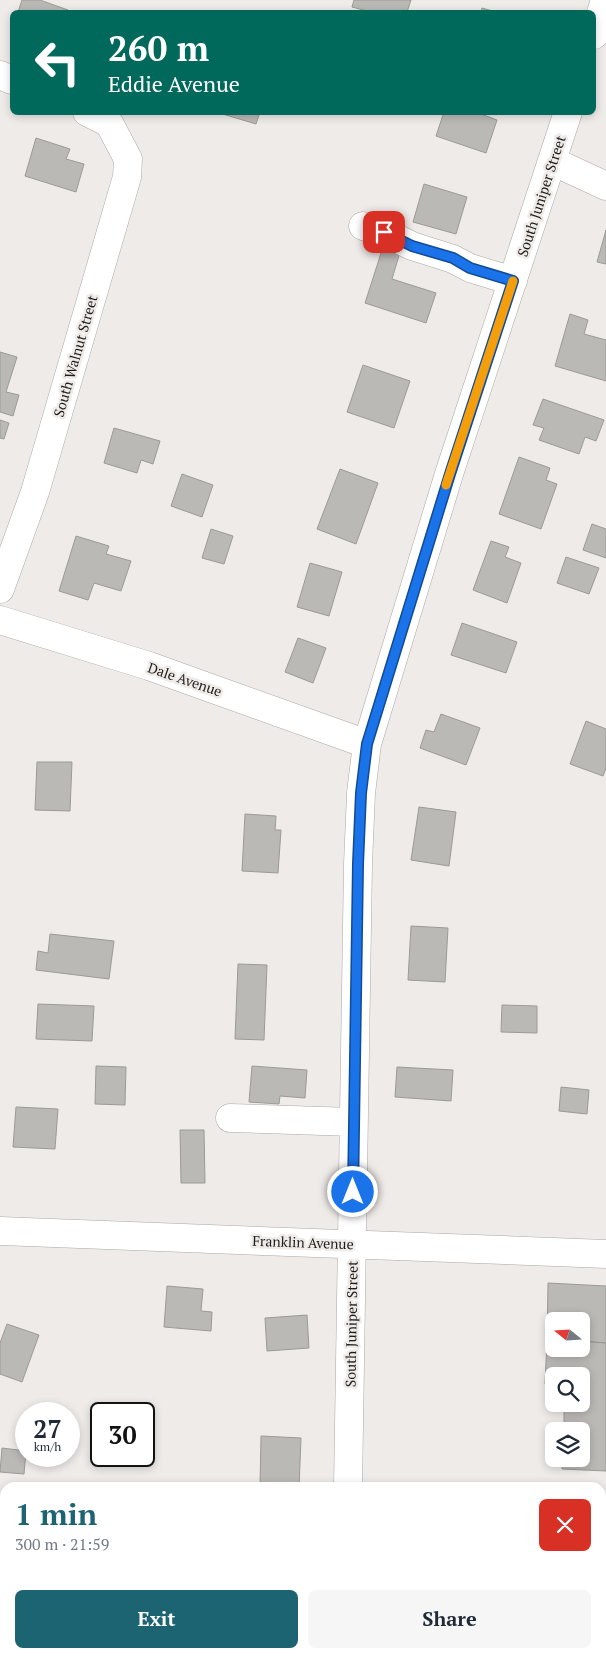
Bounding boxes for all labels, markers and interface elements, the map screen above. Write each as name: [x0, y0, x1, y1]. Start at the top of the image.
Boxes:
text: 260 m: [108, 25, 209, 71]
icon: left: [25, 30, 90, 95]
text: Eddie Avenue: [108, 69, 240, 98]
street label: South Juniper Street: [512, 132, 570, 259]
pin: [363, 211, 405, 253]
icon: arrive: [370, 218, 398, 246]
street label: South Walnut Street: [49, 292, 102, 419]
street label: Dale Avenue: [145, 657, 225, 701]
position arrow: [326, 1165, 378, 1217]
street label: Franklin Avenue: [252, 1231, 354, 1253]
street label: South Juniper Street: [340, 1260, 362, 1387]
north arrow: [545, 1312, 590, 1358]
map controls: [545, 1312, 590, 1467]
button: search: [545, 1367, 590, 1412]
speed limit sign: 30: [90, 1402, 155, 1467]
text: 27: [33, 1412, 62, 1445]
button: layers: [545, 1422, 590, 1467]
text: km/h: [34, 1439, 61, 1454]
text: 1 min: [15, 1494, 97, 1534]
button: close: [539, 1499, 591, 1551]
text: 300 m · 21:59: [15, 1533, 109, 1555]
button: Exit: [15, 1590, 298, 1648]
button: Share: [308, 1590, 591, 1648]

